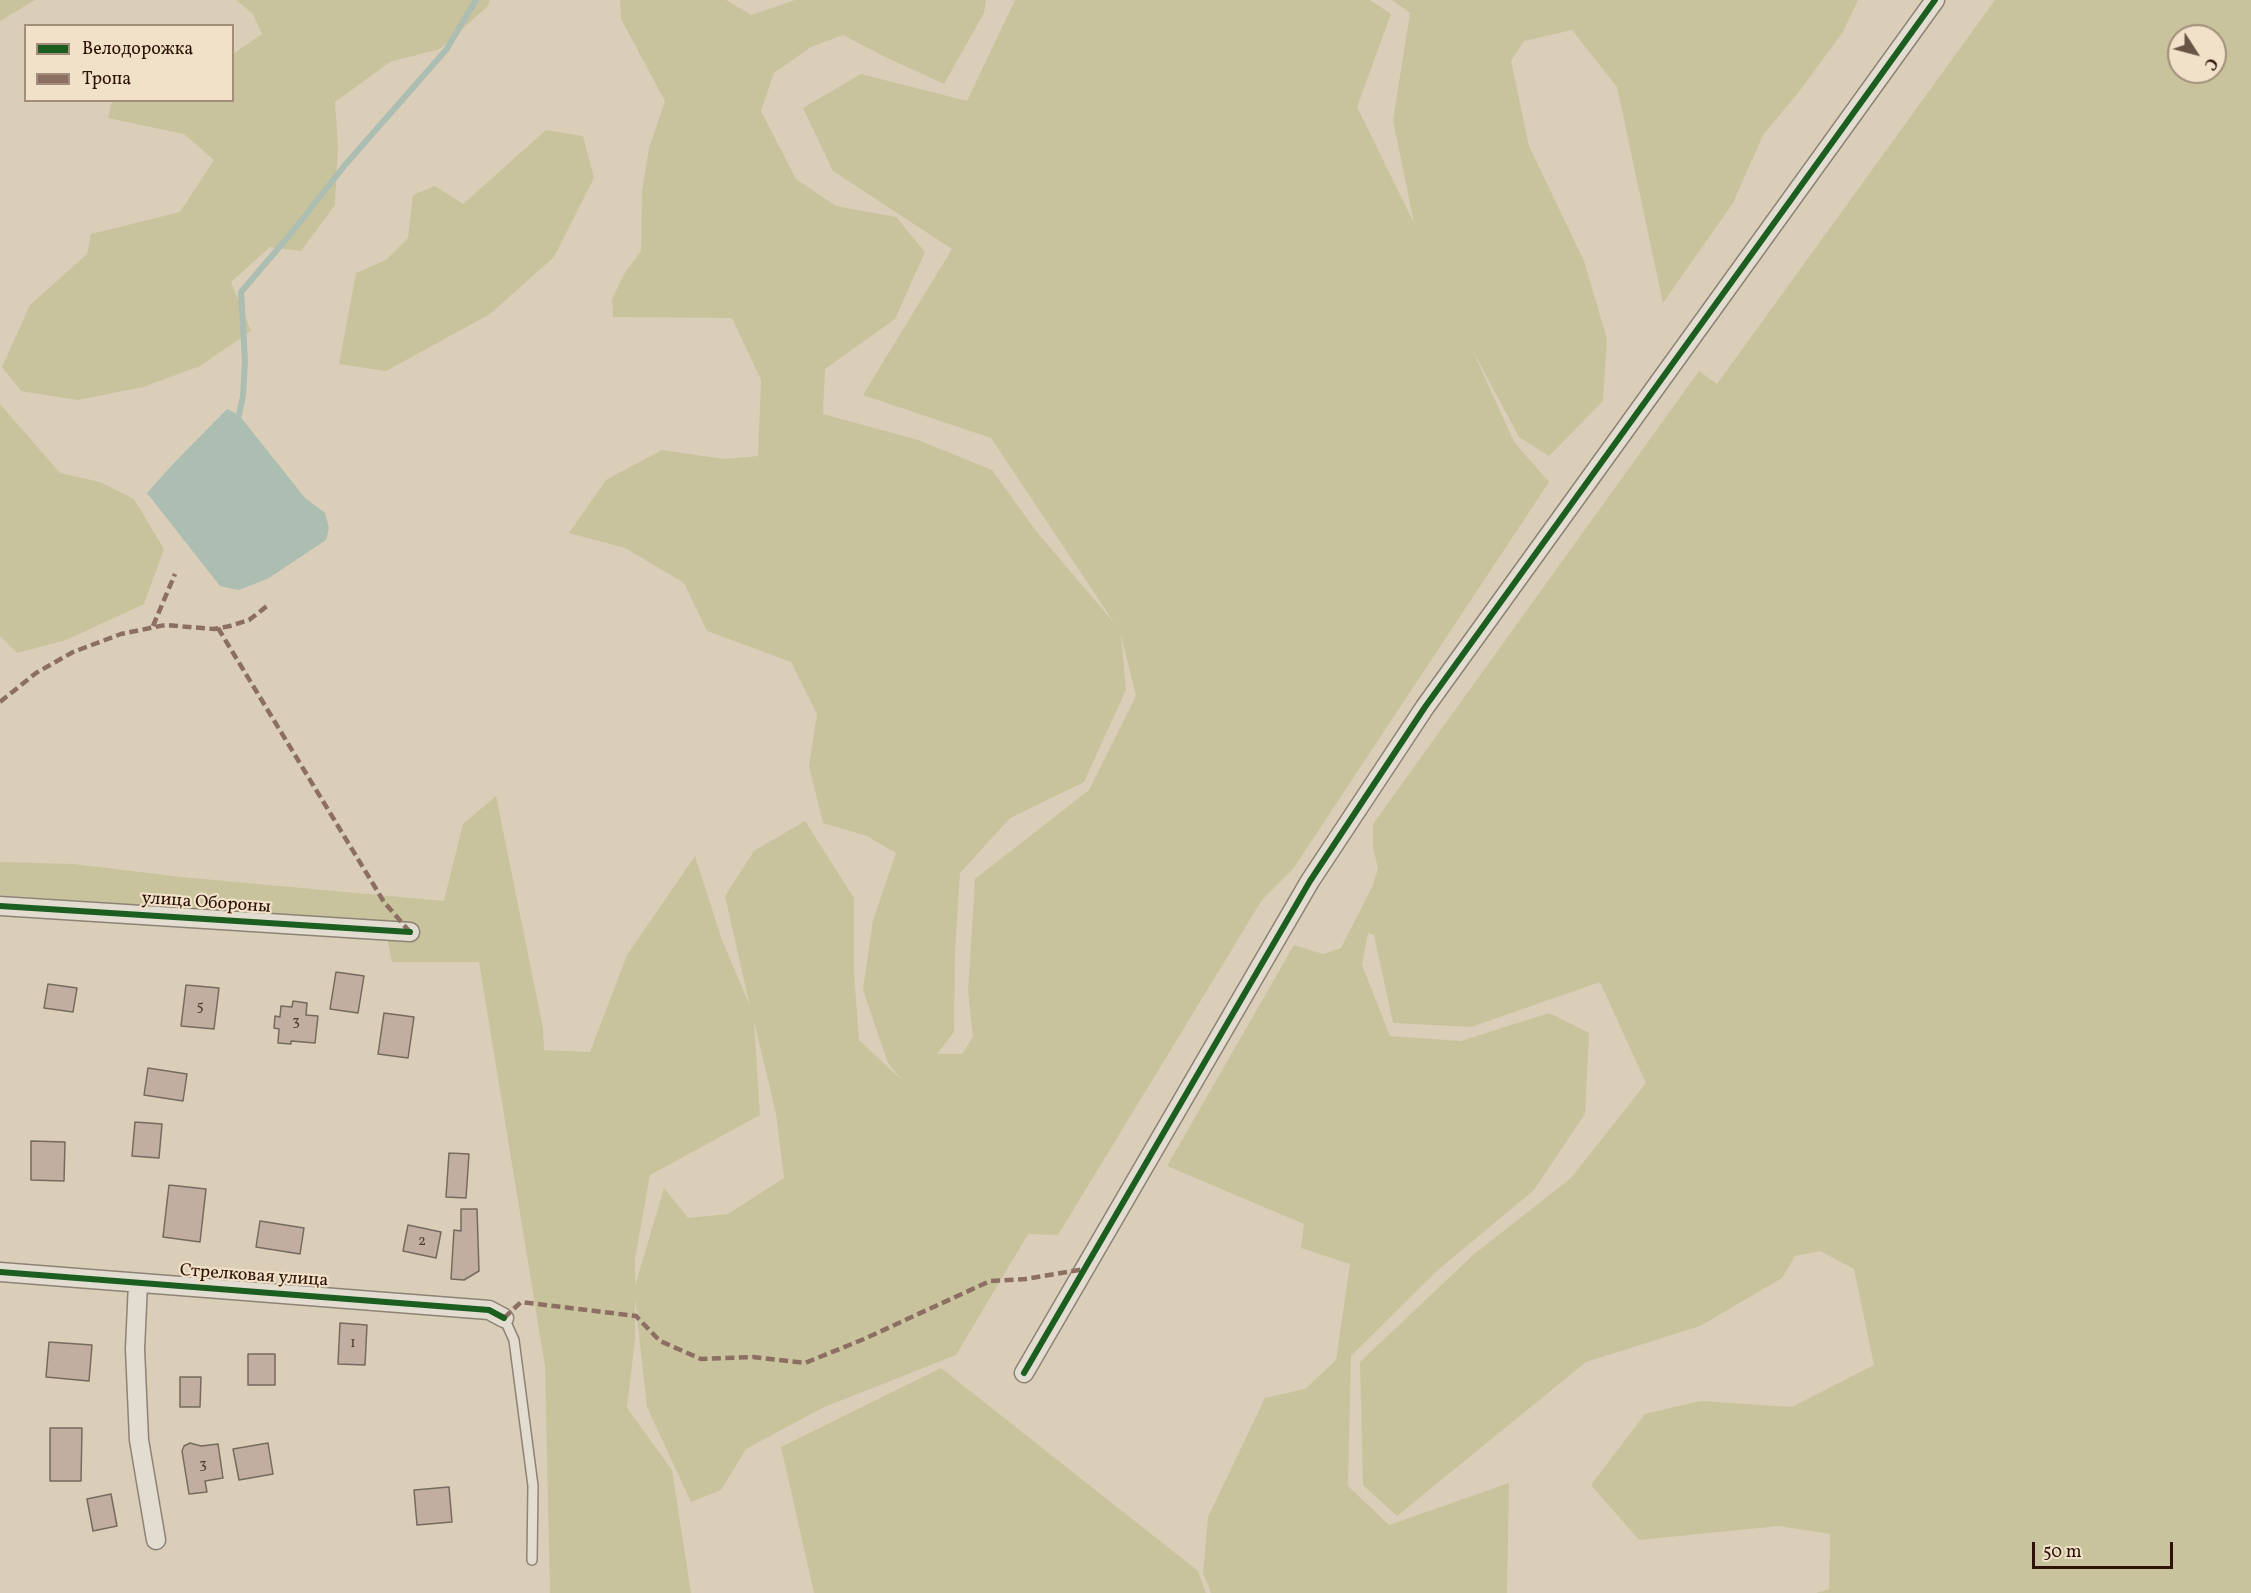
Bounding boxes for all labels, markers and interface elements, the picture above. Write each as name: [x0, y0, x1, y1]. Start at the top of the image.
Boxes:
legend: [24, 24, 234, 102]
north arrow: [2167, 24, 2227, 84]
text: Велодорожка: [82, 37, 193, 62]
text: С: [2198, 53, 2222, 74]
text: Тропа: [82, 67, 131, 92]
street label: улица Обороны: [141, 889, 271, 919]
house number: 5: [196, 998, 204, 1016]
house number: 3: [292, 1013, 300, 1031]
house number: 2: [418, 1233, 426, 1251]
street label: Стрелковая улица: [179, 1261, 329, 1293]
house number: 1: [350, 1335, 356, 1353]
house number: 3: [199, 1456, 207, 1474]
scale bar: [2035, 1530, 2176, 1568]
text: 50 m: [2043, 1540, 2082, 1565]

